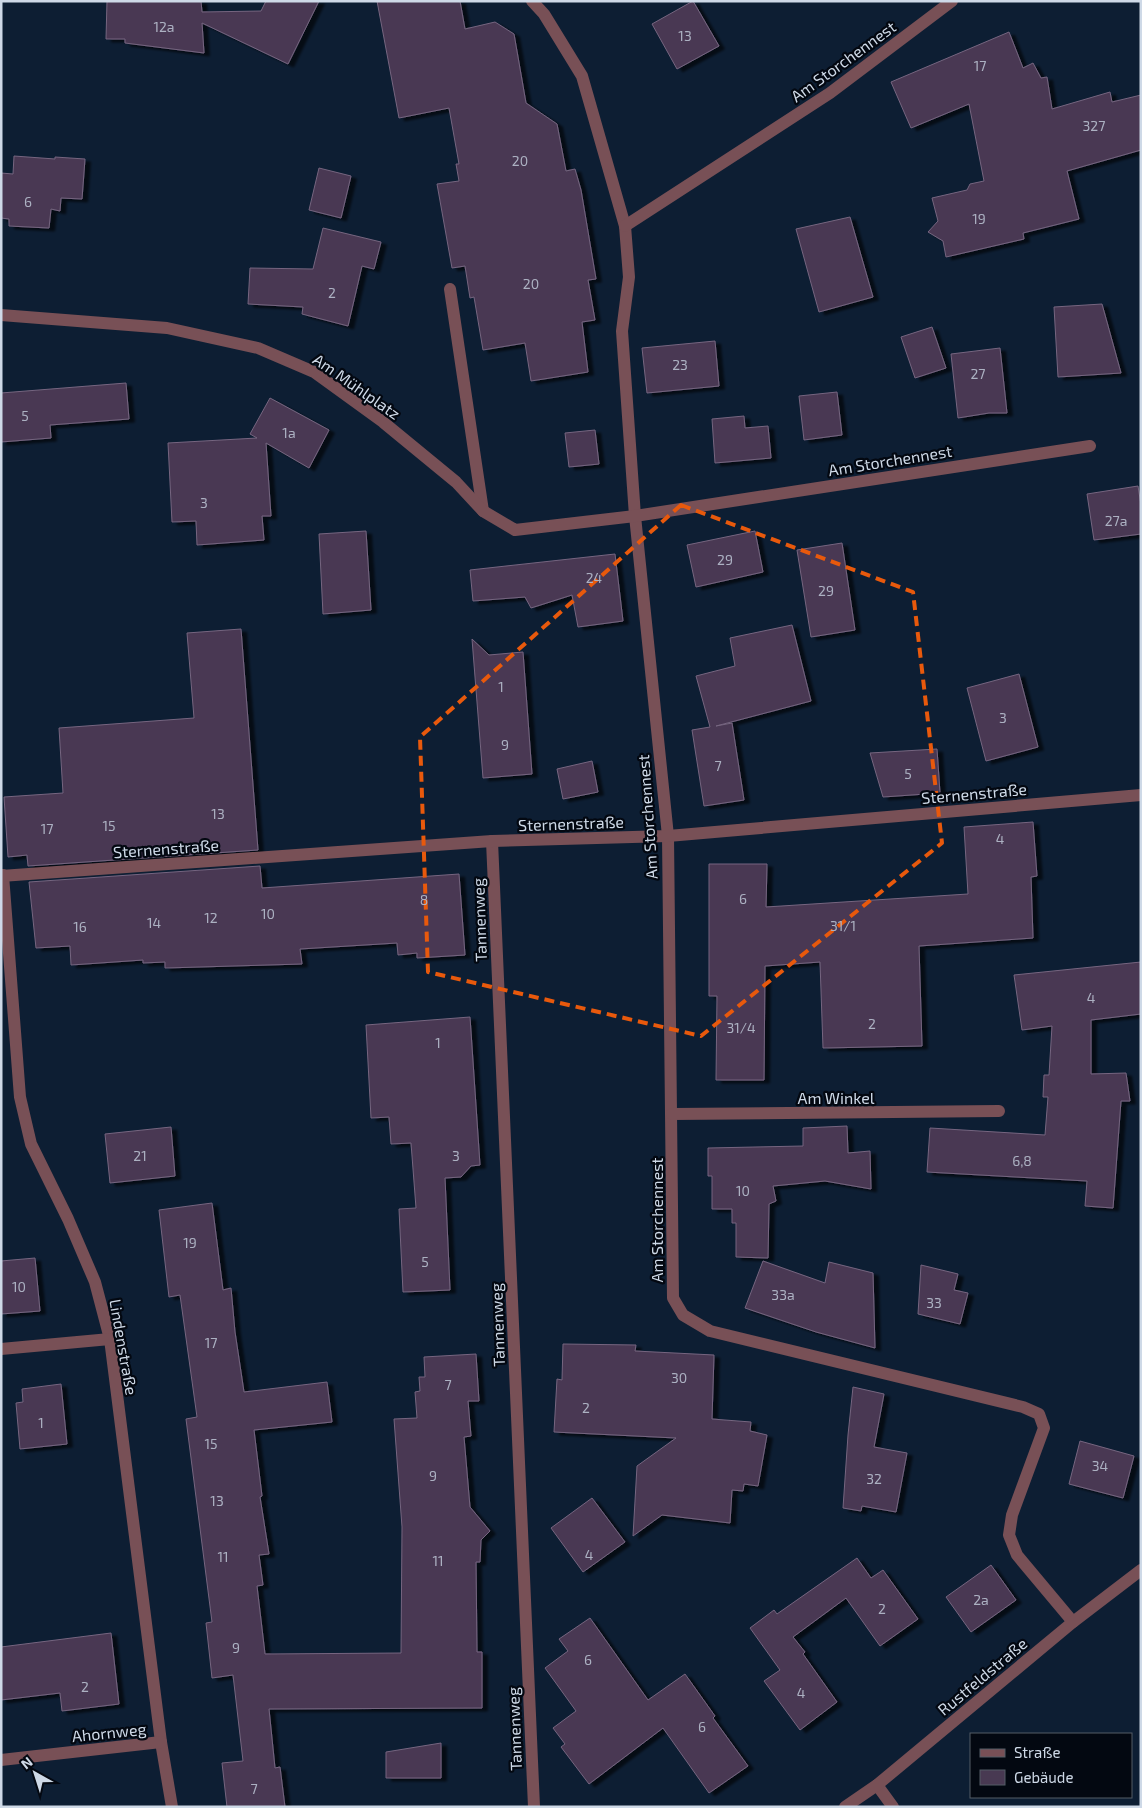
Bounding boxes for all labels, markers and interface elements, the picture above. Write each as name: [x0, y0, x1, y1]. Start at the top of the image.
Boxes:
street label: Am Storchennest: [787, 17, 899, 105]
house number: 12a: [153, 18, 175, 35]
house number: 13: [678, 27, 692, 44]
house number: 17: [974, 57, 986, 74]
house number: 327: [1083, 117, 1105, 134]
house number: 20: [512, 152, 528, 169]
house number: 6: [24, 193, 32, 210]
house number: 19: [972, 210, 986, 227]
house number: 20: [523, 275, 539, 292]
house number: 2: [328, 284, 336, 301]
street label: Am Mühlplatz: [310, 349, 404, 423]
house number: 23: [672, 356, 688, 373]
house number: 27: [970, 365, 986, 382]
house number: 5: [21, 407, 29, 424]
house number: 1a: [282, 424, 296, 441]
street label: Am Storchennest: [827, 441, 953, 479]
house number: 3: [200, 494, 208, 511]
house number: 27a: [1105, 512, 1127, 529]
house number: 29: [717, 551, 733, 568]
house number: 24: [586, 569, 602, 586]
house number: 29: [818, 582, 834, 599]
house number: 1: [498, 678, 504, 695]
house number: 3: [999, 709, 1007, 726]
house number: 9: [501, 736, 509, 753]
street label: Am Storchennest: [633, 754, 661, 880]
house number: 7: [714, 757, 722, 774]
house number: 5: [904, 765, 912, 782]
street label: Sternenstraße: [920, 779, 1028, 807]
house number: 13: [211, 805, 225, 822]
street label: Sternenstraße: [518, 812, 624, 834]
house number: 15: [102, 817, 116, 834]
house number: 17: [41, 820, 53, 837]
house number: 4: [996, 830, 1004, 847]
street label: Sternenstraße: [112, 835, 220, 861]
street label: Tannenweg: [468, 878, 490, 962]
house number: 6: [739, 890, 747, 907]
house number: 8: [420, 891, 428, 908]
house number: 10: [261, 905, 275, 922]
house number: 12: [204, 909, 218, 926]
house number: 14: [147, 914, 161, 931]
house number: 31/1: [830, 917, 856, 934]
house number: 16: [73, 918, 87, 935]
house number: 4: [1087, 989, 1095, 1006]
house number: 2: [868, 1015, 876, 1032]
house number: 31/4: [726, 1019, 756, 1036]
house number: 1: [435, 1034, 441, 1051]
street label: Am Winkel: [797, 1088, 875, 1107]
house number: 21: [133, 1147, 147, 1164]
house number: 3: [452, 1147, 460, 1164]
house number: 6,8: [1012, 1152, 1032, 1169]
street label: Am Storchennest: [647, 1158, 666, 1282]
house number: 10: [736, 1182, 750, 1199]
house number: 19: [183, 1234, 197, 1251]
house number: 5: [421, 1253, 429, 1270]
house number: 10: [12, 1278, 26, 1295]
street label: Tannenweg: [486, 1283, 508, 1367]
house number: 33a: [771, 1286, 795, 1303]
house number: 33: [926, 1294, 942, 1311]
street label: Lindenstraße: [106, 1297, 142, 1397]
house number: 17: [205, 1334, 217, 1351]
house number: 30: [671, 1369, 687, 1386]
house number: 7: [444, 1376, 452, 1393]
house number: 2: [582, 1399, 590, 1416]
house number: 1: [38, 1414, 44, 1431]
house number: 15: [204, 1435, 218, 1452]
house number: 34: [1092, 1457, 1108, 1474]
house number: 9: [429, 1467, 437, 1484]
house number: 32: [866, 1470, 882, 1487]
house number: 13: [210, 1492, 224, 1509]
house number: 4: [585, 1546, 593, 1563]
house number: 11: [217, 1548, 229, 1565]
house number: 11: [432, 1552, 444, 1569]
house number: 2a: [973, 1591, 989, 1608]
house number: 2: [878, 1600, 886, 1617]
street label: Rustfeldstraße: [934, 1633, 1030, 1719]
house number: 9: [232, 1639, 240, 1656]
house number: 6: [584, 1651, 592, 1668]
house number: 2: [81, 1678, 89, 1695]
house number: 4: [797, 1684, 805, 1701]
street label: Tannenweg: [503, 1687, 525, 1771]
house number: 6: [698, 1718, 706, 1735]
street label: Ahornweg: [71, 1719, 147, 1745]
legend: [970, 1733, 1132, 1798]
text: Straße: [1014, 1743, 1060, 1761]
north arrow: [10, 1748, 60, 1798]
text: N: [17, 1753, 36, 1772]
text: Gebäude: [1014, 1768, 1073, 1786]
house number: 7: [250, 1780, 258, 1797]

